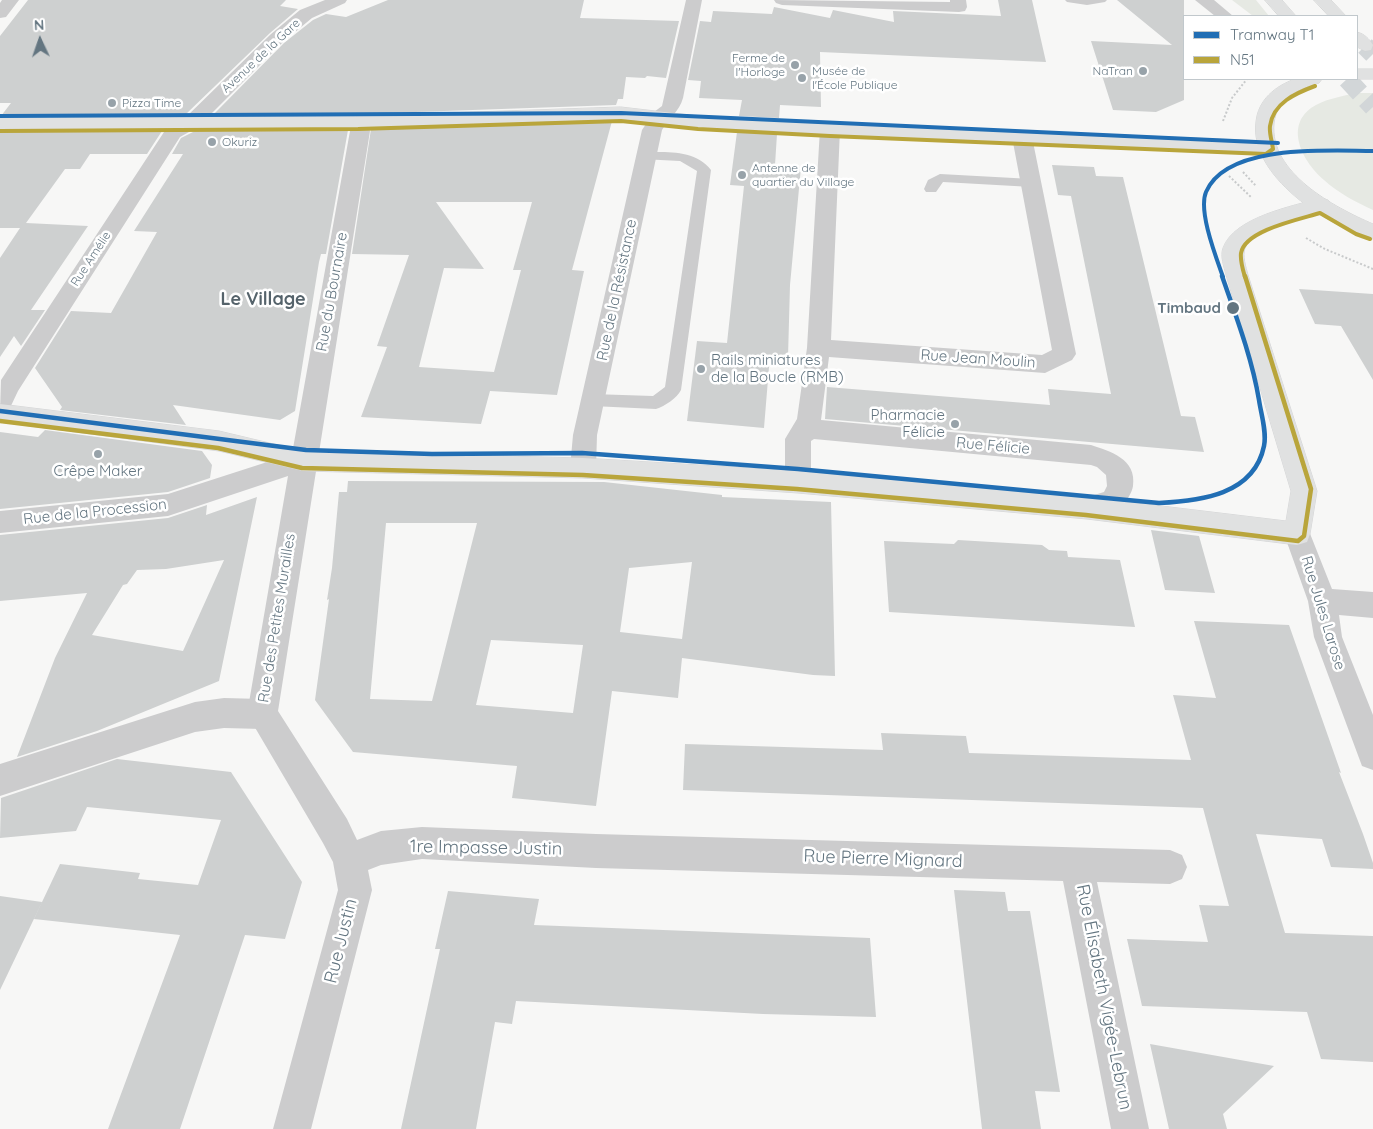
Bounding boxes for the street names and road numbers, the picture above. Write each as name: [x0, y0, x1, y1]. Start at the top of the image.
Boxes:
street label: Avenue de la Gare: [219, 16, 303, 96]
street label: Rue de la Résistance: [593, 218, 641, 362]
street label: Rue Amélie: [68, 229, 114, 289]
street label: Rue du Bournaire: [313, 231, 351, 353]
street label: Rue Jean Moulin: [920, 346, 1036, 372]
street label: Rue Félicie: [955, 434, 1031, 458]
street label: Rue de la Procession: [22, 496, 168, 528]
street label: Rue des Petites Murailles: [255, 532, 299, 704]
street label: Rue Jules Larose: [1297, 554, 1349, 672]
street label: 1re Impasse Justin: [410, 836, 562, 860]
street label: Rue Pierre Mignard: [803, 845, 963, 873]
street label: Rue Élisabeth Vigée-Lebrun: [1072, 882, 1136, 1112]
street label: Rue Justin: [320, 896, 362, 986]

